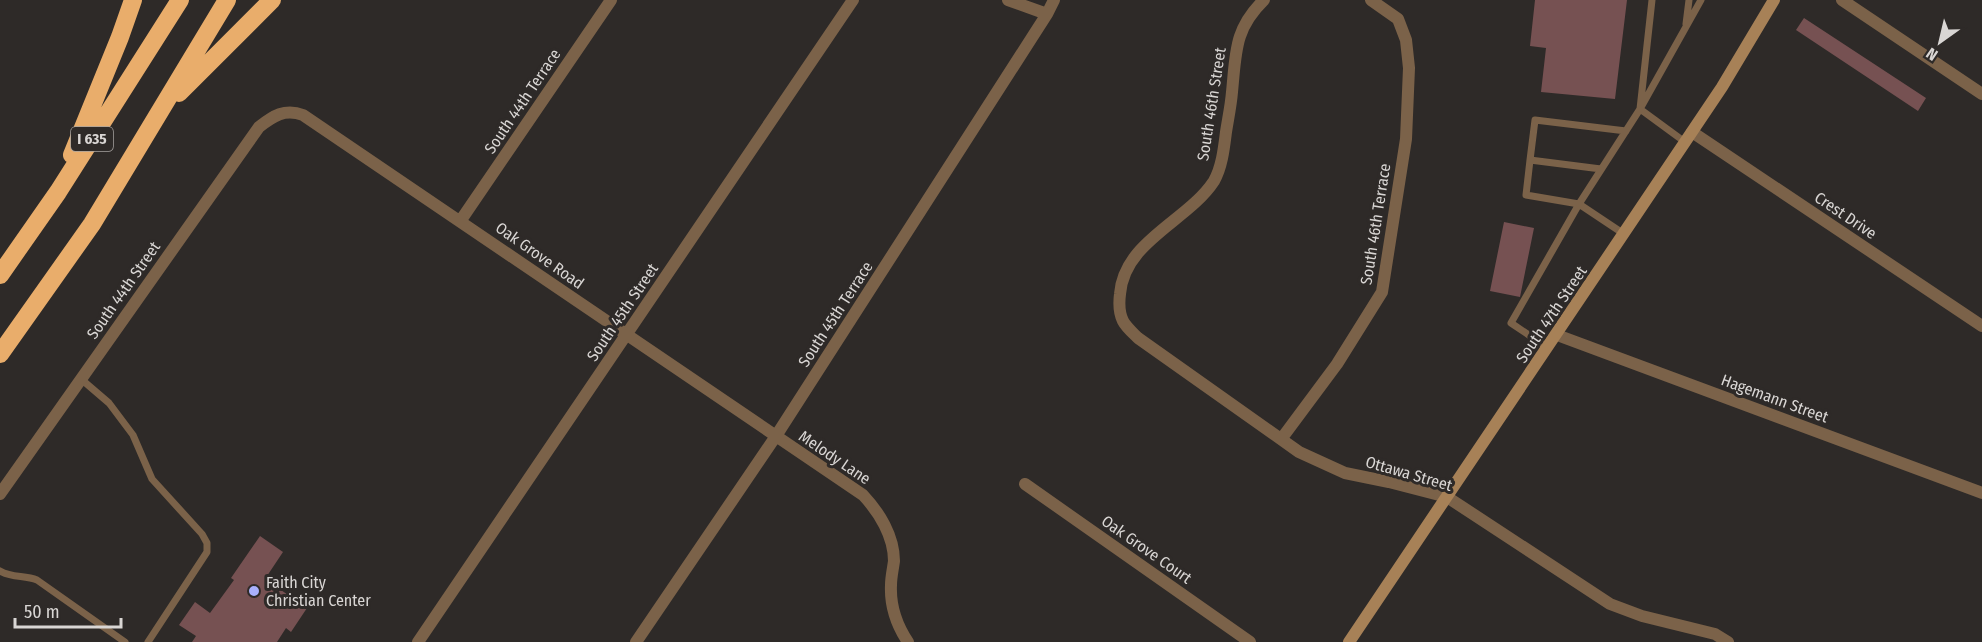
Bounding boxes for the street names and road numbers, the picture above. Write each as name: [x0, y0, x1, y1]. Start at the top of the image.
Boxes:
street label: South 44th Terrace: [480, 45, 565, 157]
street label: South 46th Street: [1193, 45, 1230, 162]
road number: I 635: [71, 127, 113, 151]
street label: South 46th Terrace: [1357, 162, 1394, 286]
street label: Crest Drive: [1811, 188, 1880, 243]
street label: Oak Grove Road: [492, 218, 588, 293]
street label: South 44th Street: [83, 237, 164, 343]
street label: South 45th Terrace: [794, 258, 877, 371]
street label: South 45th Street: [583, 259, 663, 365]
street label: South 47th Street: [1512, 262, 1591, 366]
street label: Hagemann Street: [1719, 370, 1832, 427]
street label: Melody Lane: [795, 426, 874, 488]
street label: Ottawa Street: [1363, 452, 1455, 495]
street label: Oak Grove Court: [1098, 511, 1196, 588]

